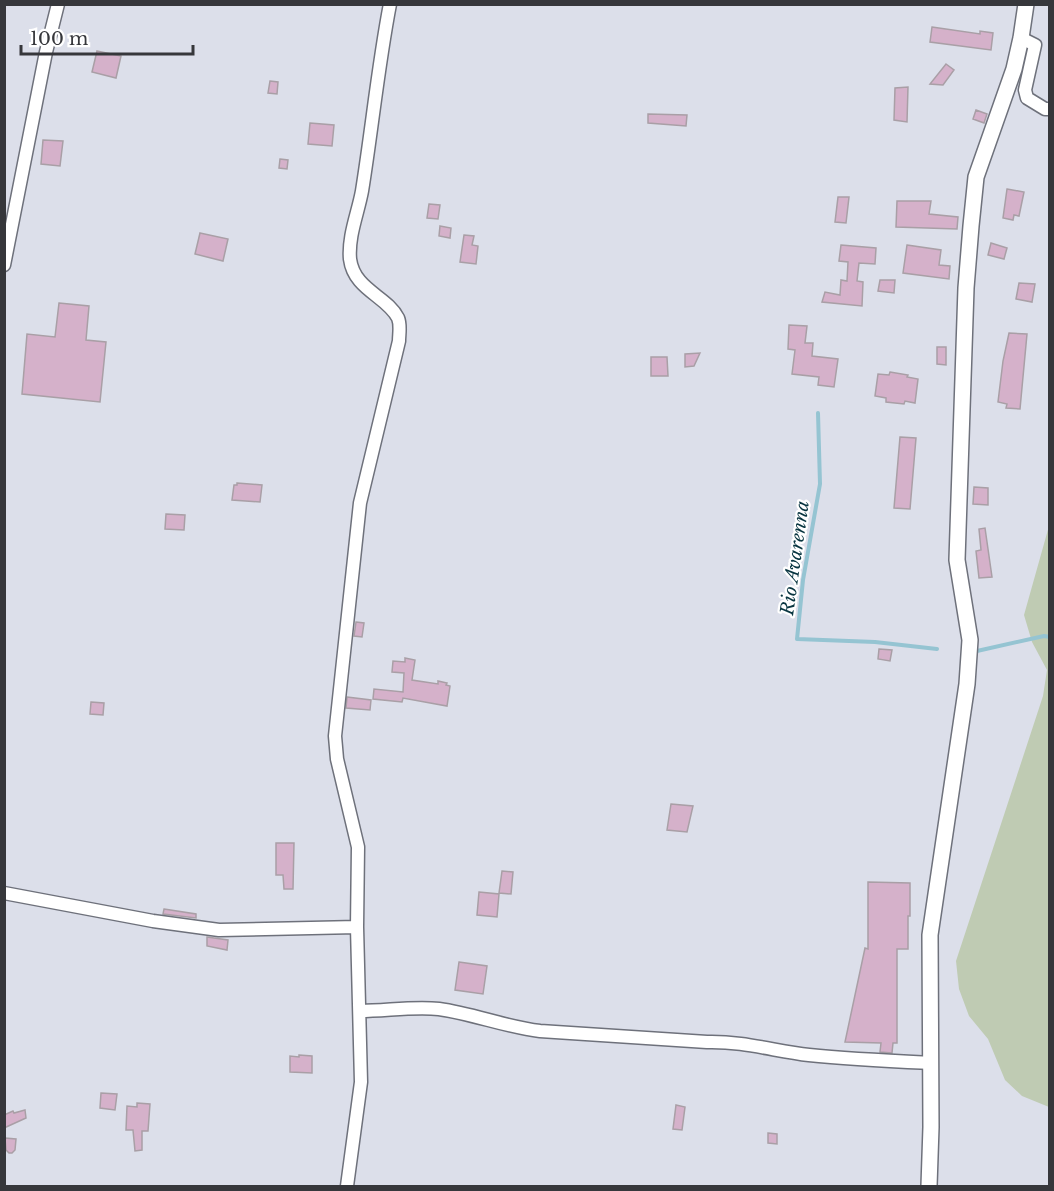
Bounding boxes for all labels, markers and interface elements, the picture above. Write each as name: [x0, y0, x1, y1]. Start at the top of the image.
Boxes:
scale bar: [21, 18, 194, 56]
text: 100 m: [30, 28, 88, 50]
water label: Rio Avarenna: [776, 499, 814, 618]

